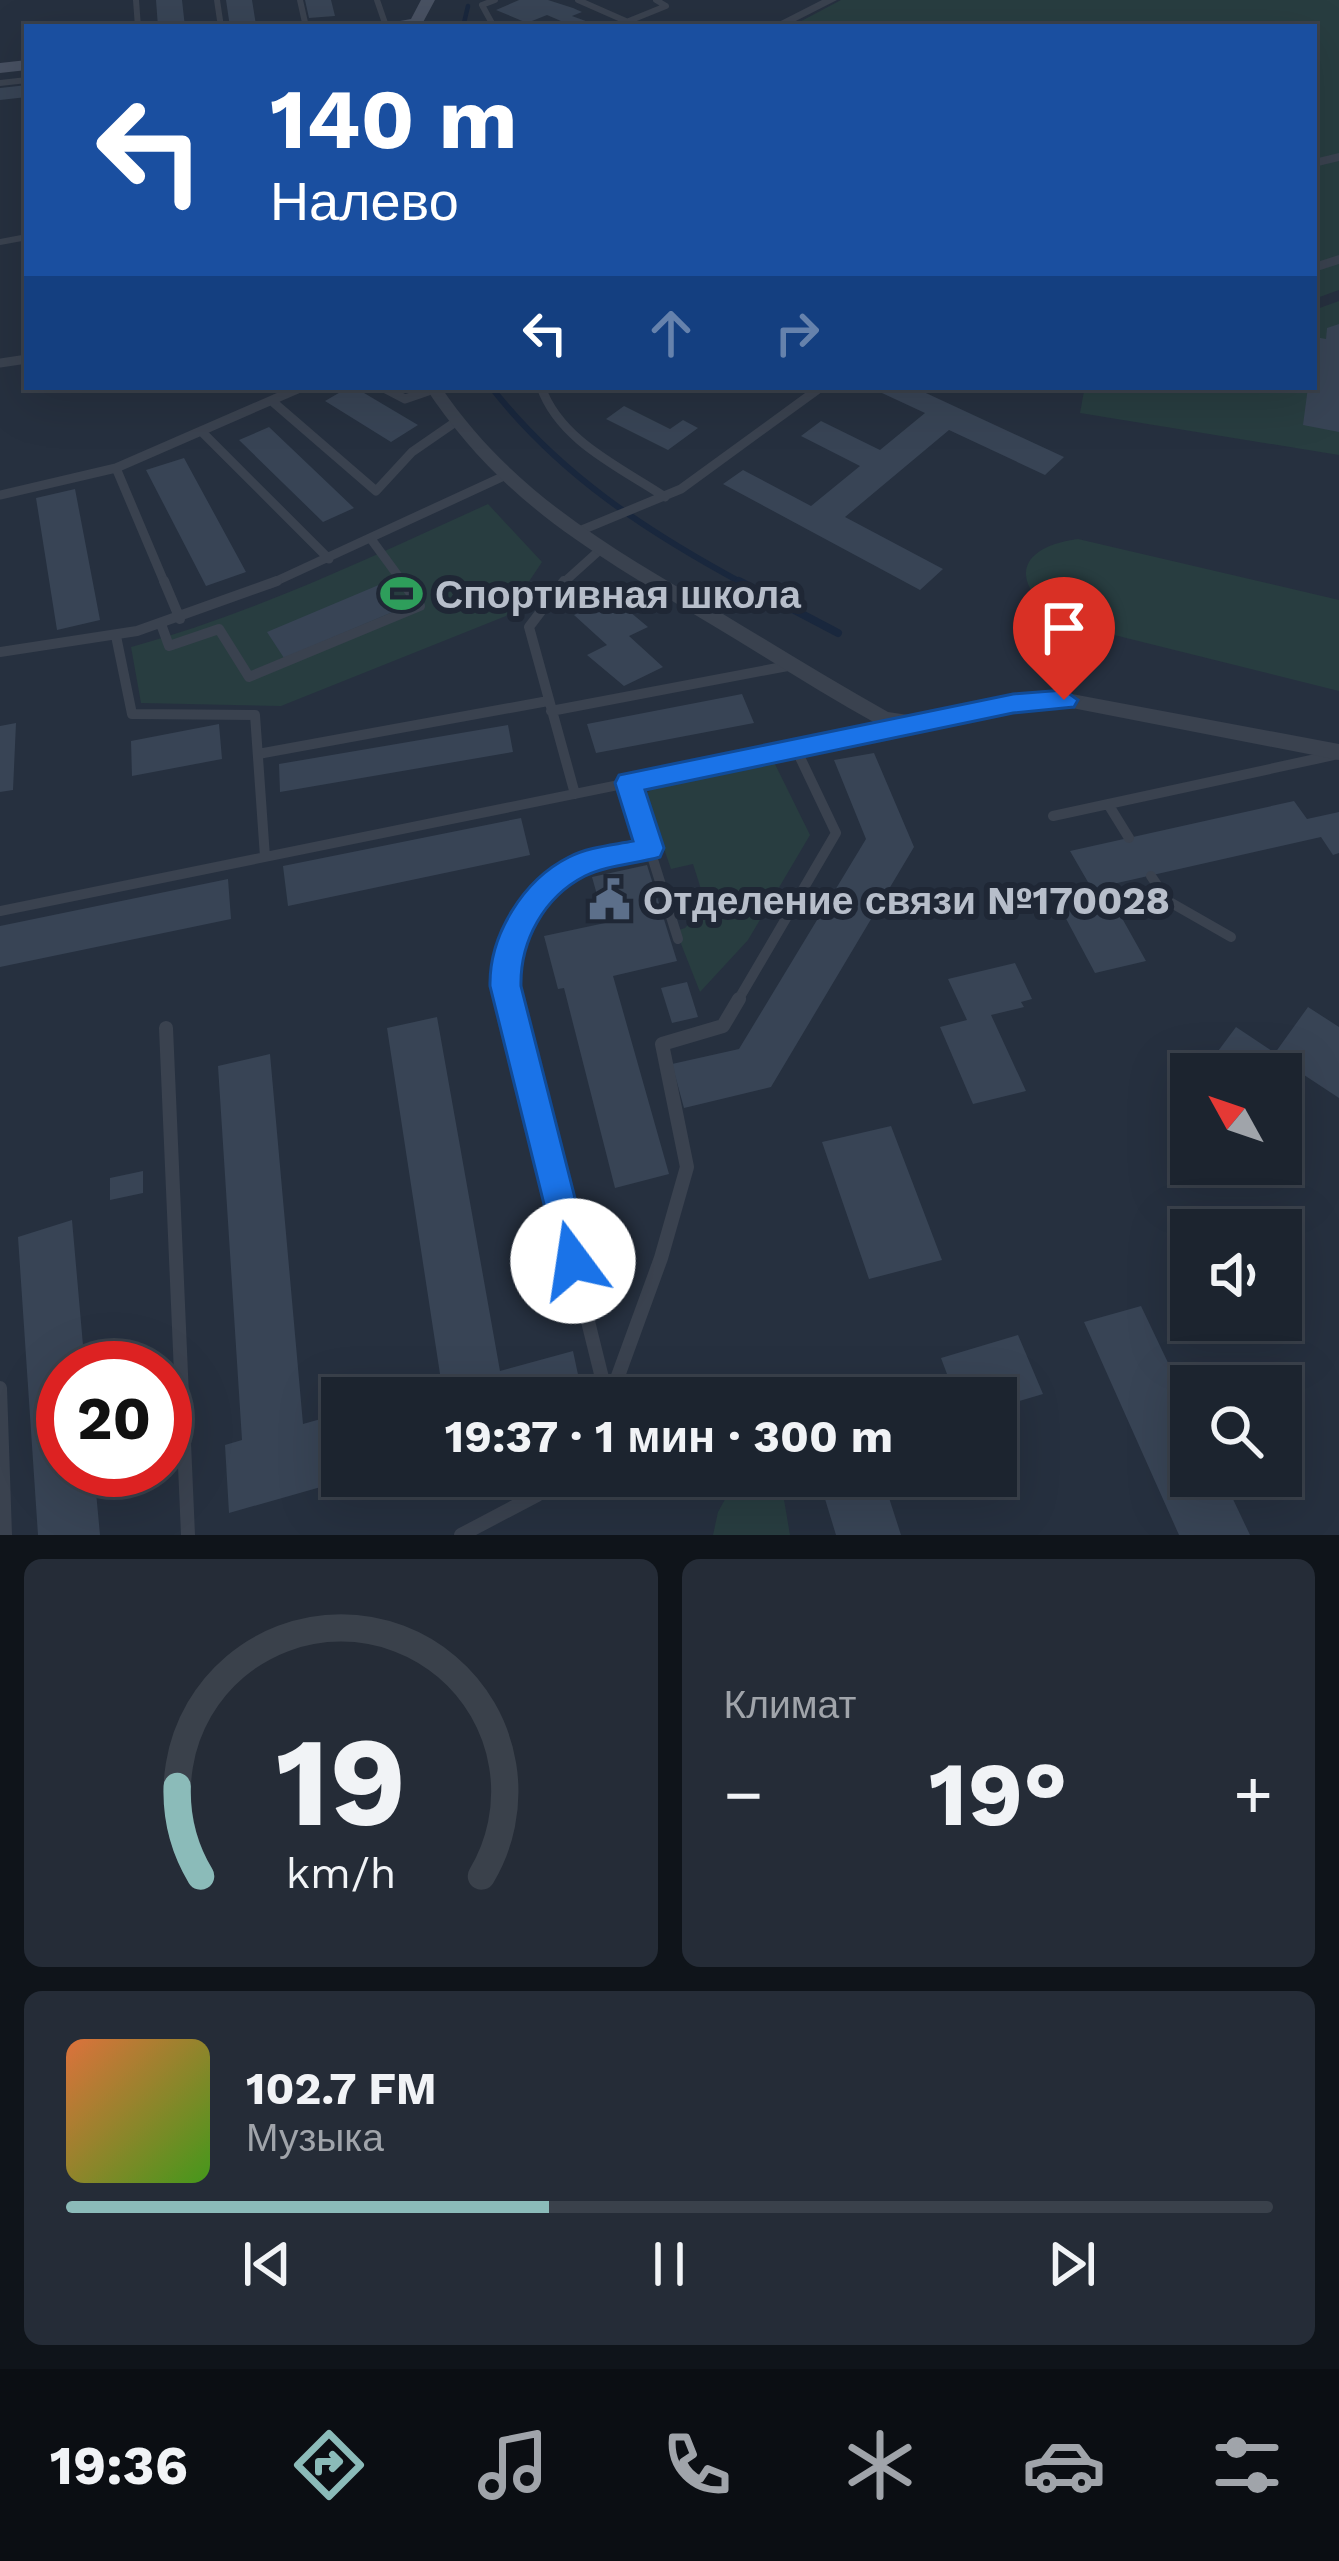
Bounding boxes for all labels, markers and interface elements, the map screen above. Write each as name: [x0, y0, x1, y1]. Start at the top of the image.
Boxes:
text: 140 m: [270, 70, 518, 168]
icon: left: [72, 72, 228, 228]
text: Налево: [270, 170, 459, 233]
icon: left: [512, 300, 578, 366]
icon: ahead: [638, 300, 704, 366]
icon: right: [764, 300, 830, 366]
sports icon: Спортивная школа: [378, 571, 424, 617]
place label: Спортивная школа: [435, 572, 801, 617]
pin: [1013, 577, 1115, 700]
icon: arrive: [1031, 595, 1097, 661]
public building icon: Отделение связи №170028: [586, 877, 632, 923]
place label: Отделение связи №170028: [643, 878, 1170, 923]
north arrow: [1170, 1053, 1302, 1185]
map controls: [1170, 1053, 1302, 1497]
position arrow: [510, 1198, 636, 1324]
button: sound: [1170, 1209, 1302, 1341]
speed limit sign: 20: [36, 1341, 192, 1497]
button: search: [1170, 1365, 1302, 1497]
text: 19:37 · 1 мин · 300 m: [445, 1410, 893, 1463]
text: Климат: [724, 1682, 856, 1727]
text: 19: [275, 1709, 406, 1855]
text: 19°: [929, 1741, 1068, 1847]
text: −: [724, 1756, 763, 1833]
text: +: [1233, 1756, 1273, 1833]
text: km/h: [285, 1848, 396, 1898]
text: 102.7 FM: [246, 2062, 437, 2115]
text: Музыка: [246, 2115, 384, 2160]
icon: previous: [234, 2231, 300, 2297]
icon: pause: [636, 2231, 702, 2297]
icon: next: [1039, 2231, 1105, 2297]
icon: directions: [287, 2423, 371, 2507]
icon: music: [471, 2423, 555, 2507]
icon: phone: [655, 2423, 739, 2507]
icon: climate: [838, 2423, 922, 2507]
icon: car: [1022, 2423, 1106, 2507]
icon: filters: [1205, 2423, 1289, 2507]
text: 19:36: [50, 2434, 188, 2497]

